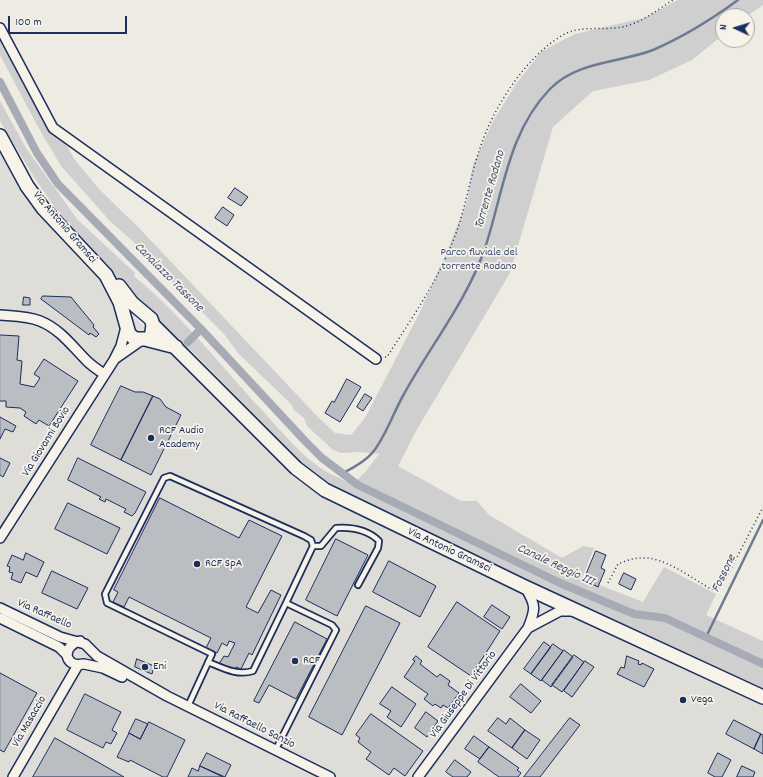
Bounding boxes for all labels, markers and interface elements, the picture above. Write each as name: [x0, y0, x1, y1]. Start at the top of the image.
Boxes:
scale bar: [10, 8, 129, 34]
north arrow: [715, 8, 755, 48]
text: 100 m: [15, 14, 42, 31]
text: N: [716, 24, 732, 31]
water label: Torrente Rodano: [472, 149, 510, 231]
street label: Via Antonio Gramsci: [29, 189, 99, 267]
water label: Canalazzo Tassone: [130, 240, 206, 316]
park label: Parco fluviale del torrente Rodano: [440, 246, 518, 274]
street label: Via Giovanni Bovio: [20, 404, 74, 480]
place label: RCF Audio Academy: [159, 424, 204, 452]
marker: RCF Audio Academy: [146, 433, 156, 443]
street label: Via Antonio Gramsci: [405, 525, 493, 577]
water label: Canale Reggio III: [514, 541, 596, 591]
water label: Fossone: [709, 553, 741, 595]
place label: RCF SpA: [205, 557, 242, 571]
marker: RCF SpA: [192, 559, 202, 569]
street label: Via Raffaello: [15, 597, 73, 633]
street label: Via Giuseppe Di Vittorio: [427, 649, 501, 741]
place label: RCF: [303, 654, 320, 668]
marker: RCF: [290, 656, 300, 666]
place label: Eni: [153, 660, 166, 674]
marker: Eni: [140, 662, 150, 672]
place label: Vega: [691, 693, 713, 707]
street label: Via Masaccio: [10, 694, 50, 750]
marker: Vega: [678, 695, 688, 705]
street label: Via Raffaello Sanzio: [211, 699, 297, 753]

